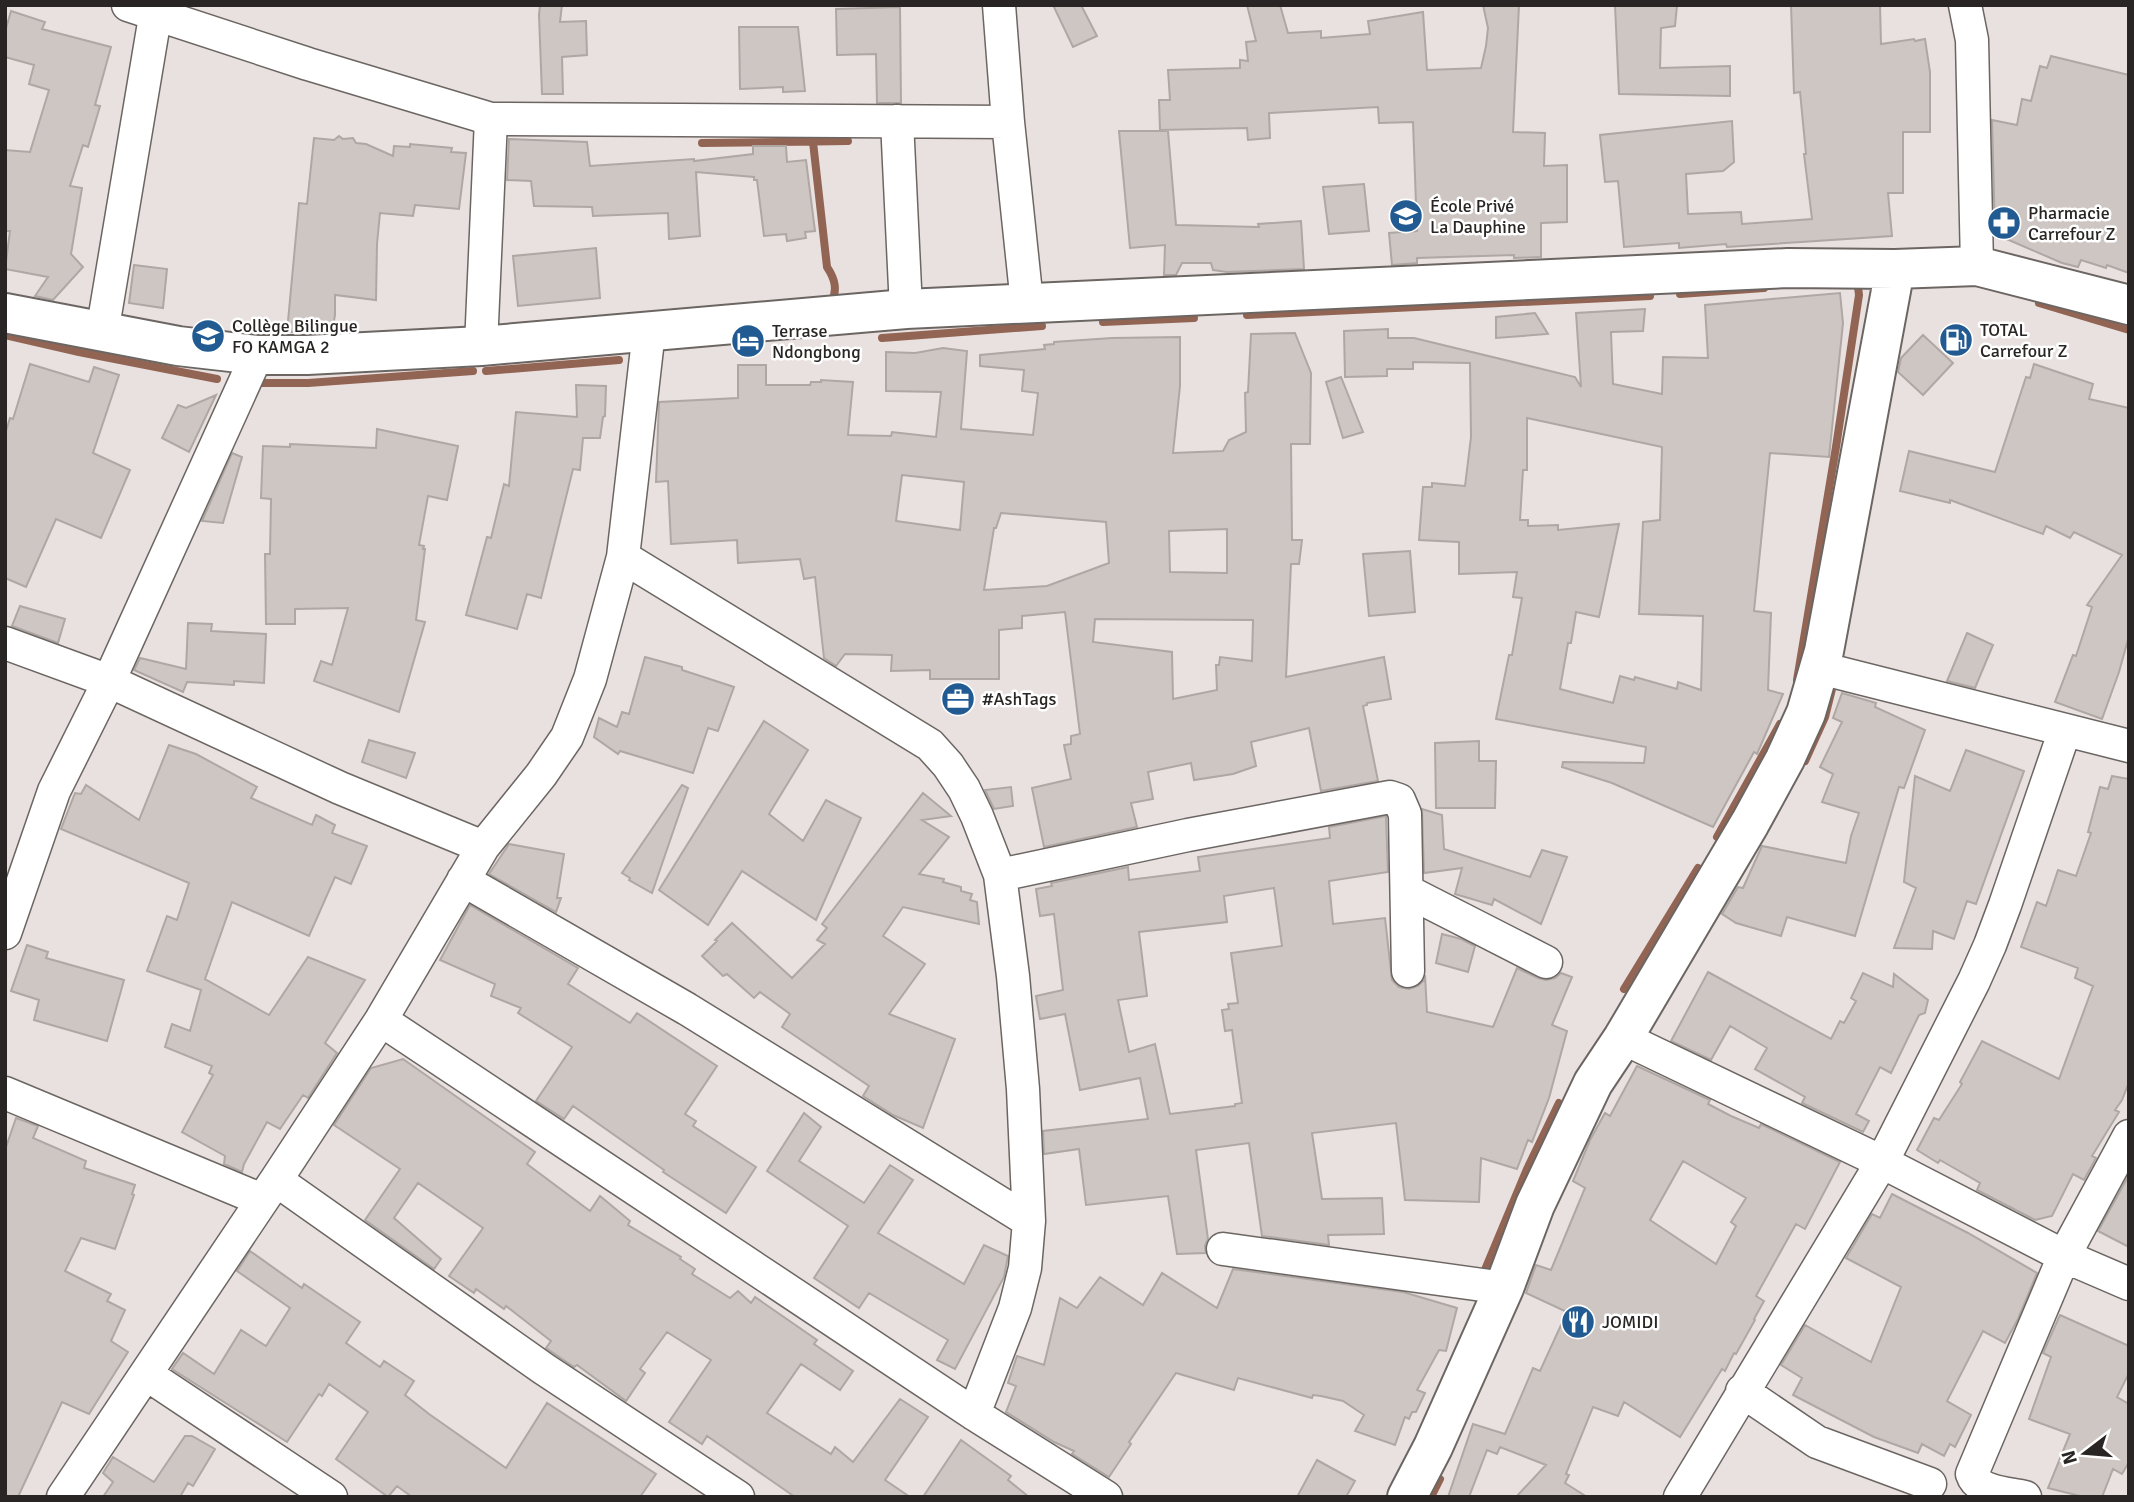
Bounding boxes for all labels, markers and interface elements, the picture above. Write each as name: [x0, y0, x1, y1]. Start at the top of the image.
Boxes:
place label: École Privé La Dauphine: [1430, 195, 1526, 238]
school or university icon: École Privé La Dauphine: [1387, 197, 1425, 235]
place label: Pharmacie Carrefour Z: [2028, 202, 2116, 245]
pharmacy icon: Pharmacie Carrefour Z: [1985, 204, 2023, 242]
place label: Collège Bilingue FO KAMGA 2: [232, 315, 358, 358]
school or university icon: Collège Bilingue FO KAMGA 2: [189, 317, 227, 355]
place label: TOTAL Carrefour Z: [1980, 319, 2068, 362]
place label: Terrase Ndongbong: [772, 320, 861, 363]
fuel station icon: TOTAL Carrefour Z: [1937, 321, 1975, 359]
hotel icon: Terrase Ndongbong: [729, 322, 767, 360]
office icon: #AshTags: [939, 680, 977, 718]
place label: #AshTags: [982, 688, 1056, 710]
restaurant icon: JOMIDI: [1559, 1303, 1597, 1341]
place label: JOMIDI: [1602, 1311, 1659, 1333]
north arrow: [2050, 1418, 2120, 1488]
text: N: [2056, 1448, 2083, 1467]

